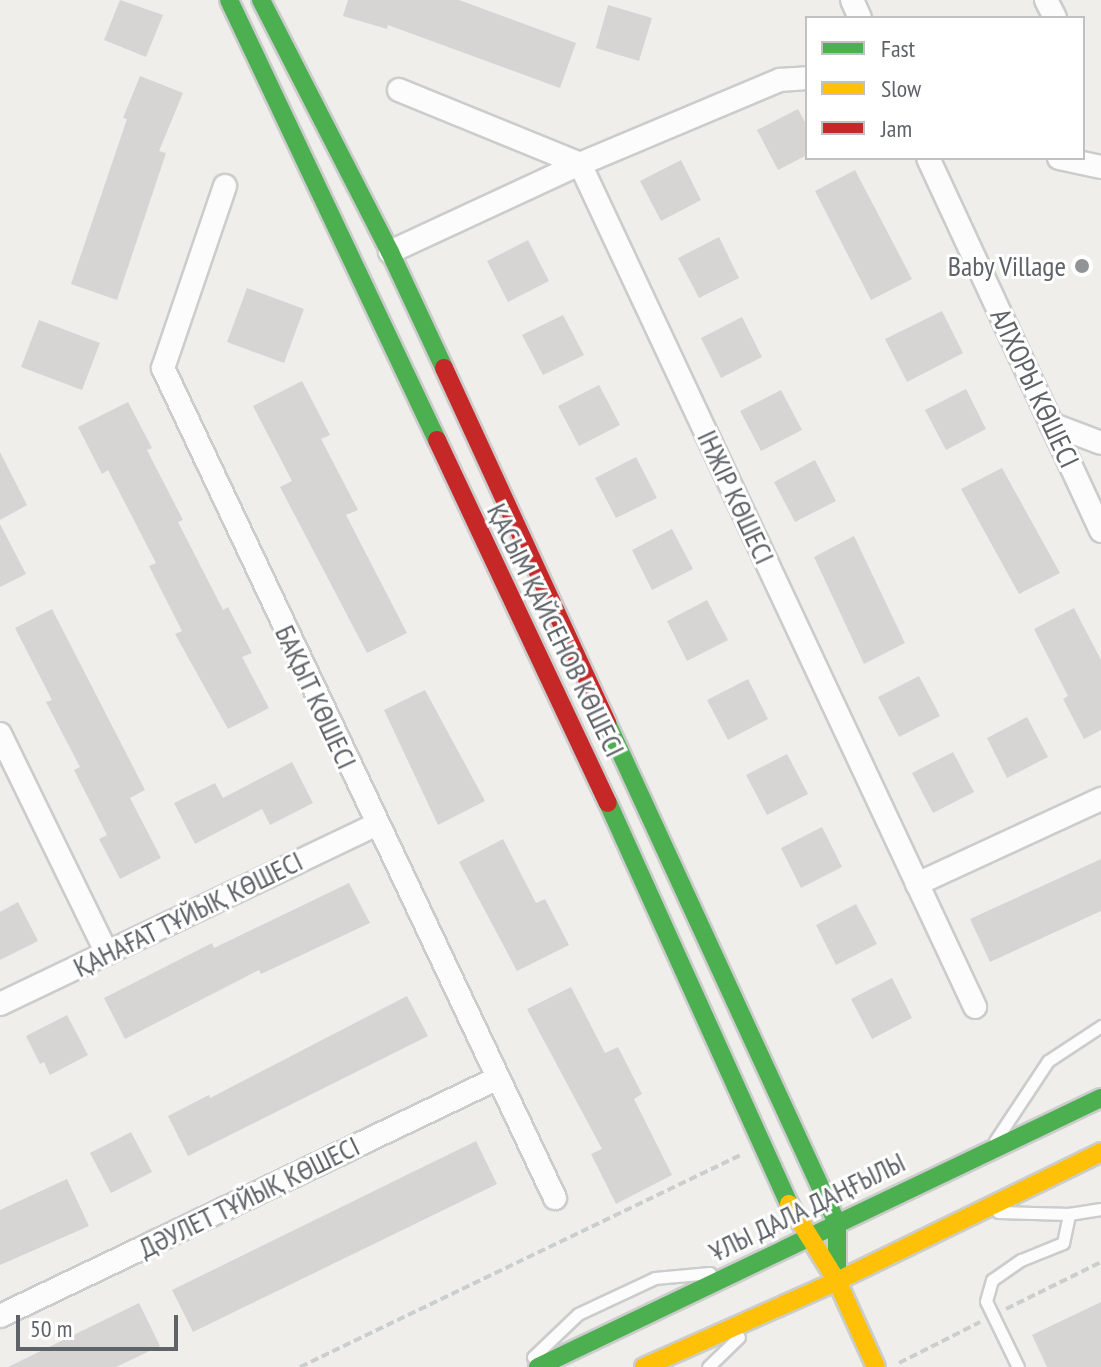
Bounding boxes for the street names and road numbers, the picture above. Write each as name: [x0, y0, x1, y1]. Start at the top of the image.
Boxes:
street label: АЛХОРЫ КӨШЕСІ: [984, 303, 1086, 473]
street label: ІНЖІР КӨШЕСІ: [690, 424, 782, 570]
street label: ҚАСЫМ ҚАЙСЕНОВ КӨШЕСІ: [480, 498, 632, 762]
street label: БАҚЫТ КӨШЕСІ: [268, 619, 364, 775]
street label: ҚАНАҒАТ ТҰЙЫҚ КӨШЕСІ: [67, 844, 309, 984]
street label: ДӘУЛЕТ ТҰЙЫҚ КӨШЕСІ: [133, 1129, 365, 1265]
street label: ҰЛЫ ДАЛА ДАҢҒЫЛЫ: [703, 1145, 911, 1269]

